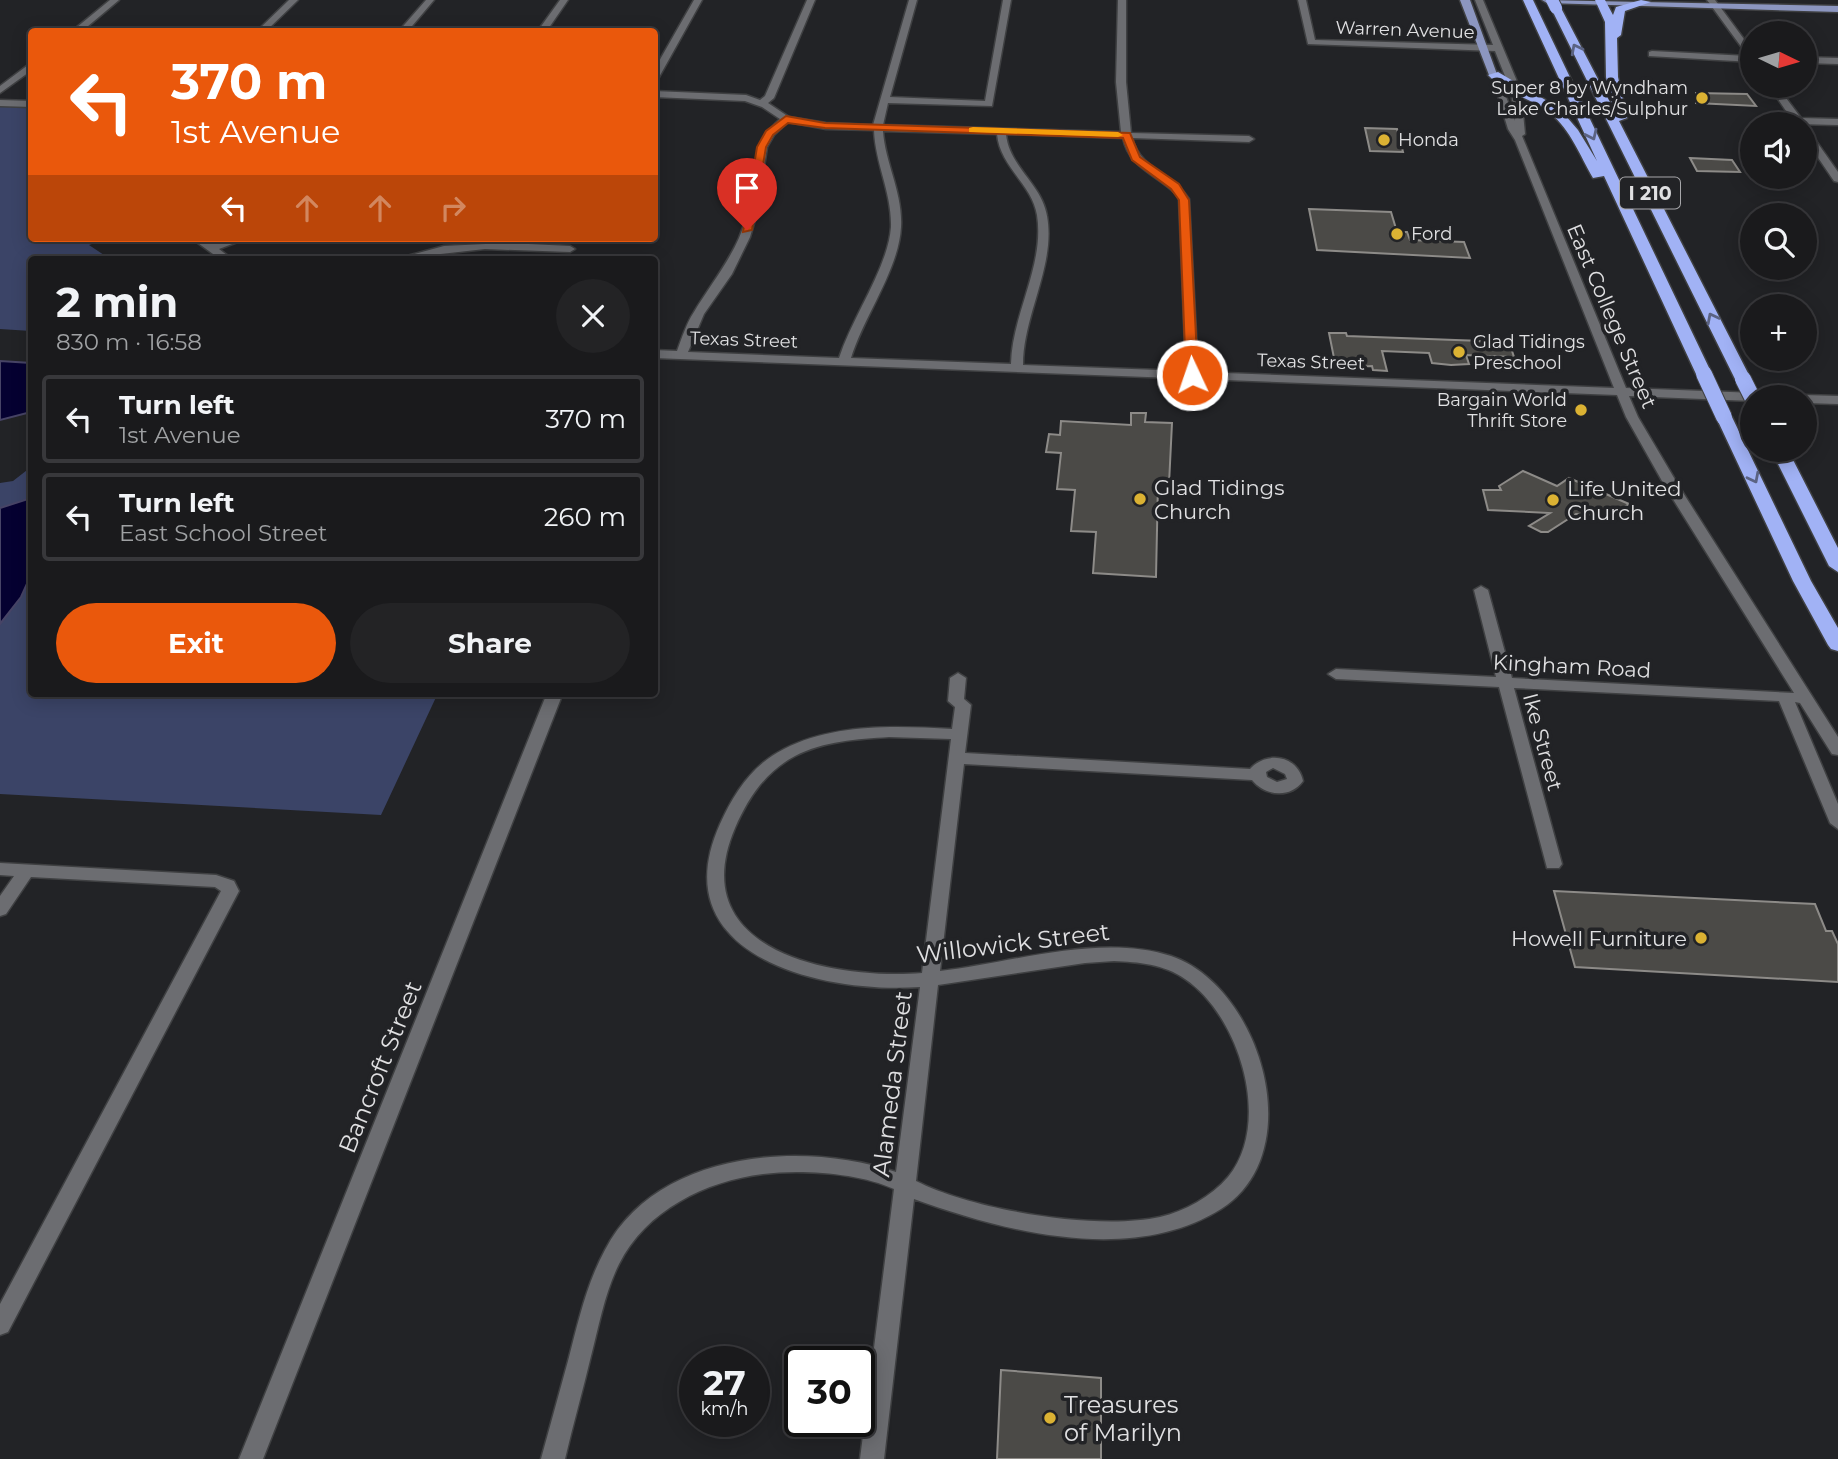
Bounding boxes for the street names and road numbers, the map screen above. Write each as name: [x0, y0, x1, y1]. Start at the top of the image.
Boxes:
street label: Warren Avenue: [1335, 17, 1475, 43]
road number: I 210: [1620, 178, 1680, 209]
street label: East College Street: [1562, 220, 1662, 412]
street label: Texas Street: [690, 327, 798, 353]
street label: Texas Street: [1257, 349, 1365, 375]
street label: Kingham Road: [1492, 649, 1652, 683]
street label: Ike Street: [1518, 690, 1568, 794]
street label: Willowick Street: [915, 917, 1111, 969]
street label: Bancroft Street: [332, 976, 428, 1157]
street label: Alameda Street: [866, 989, 918, 1179]

